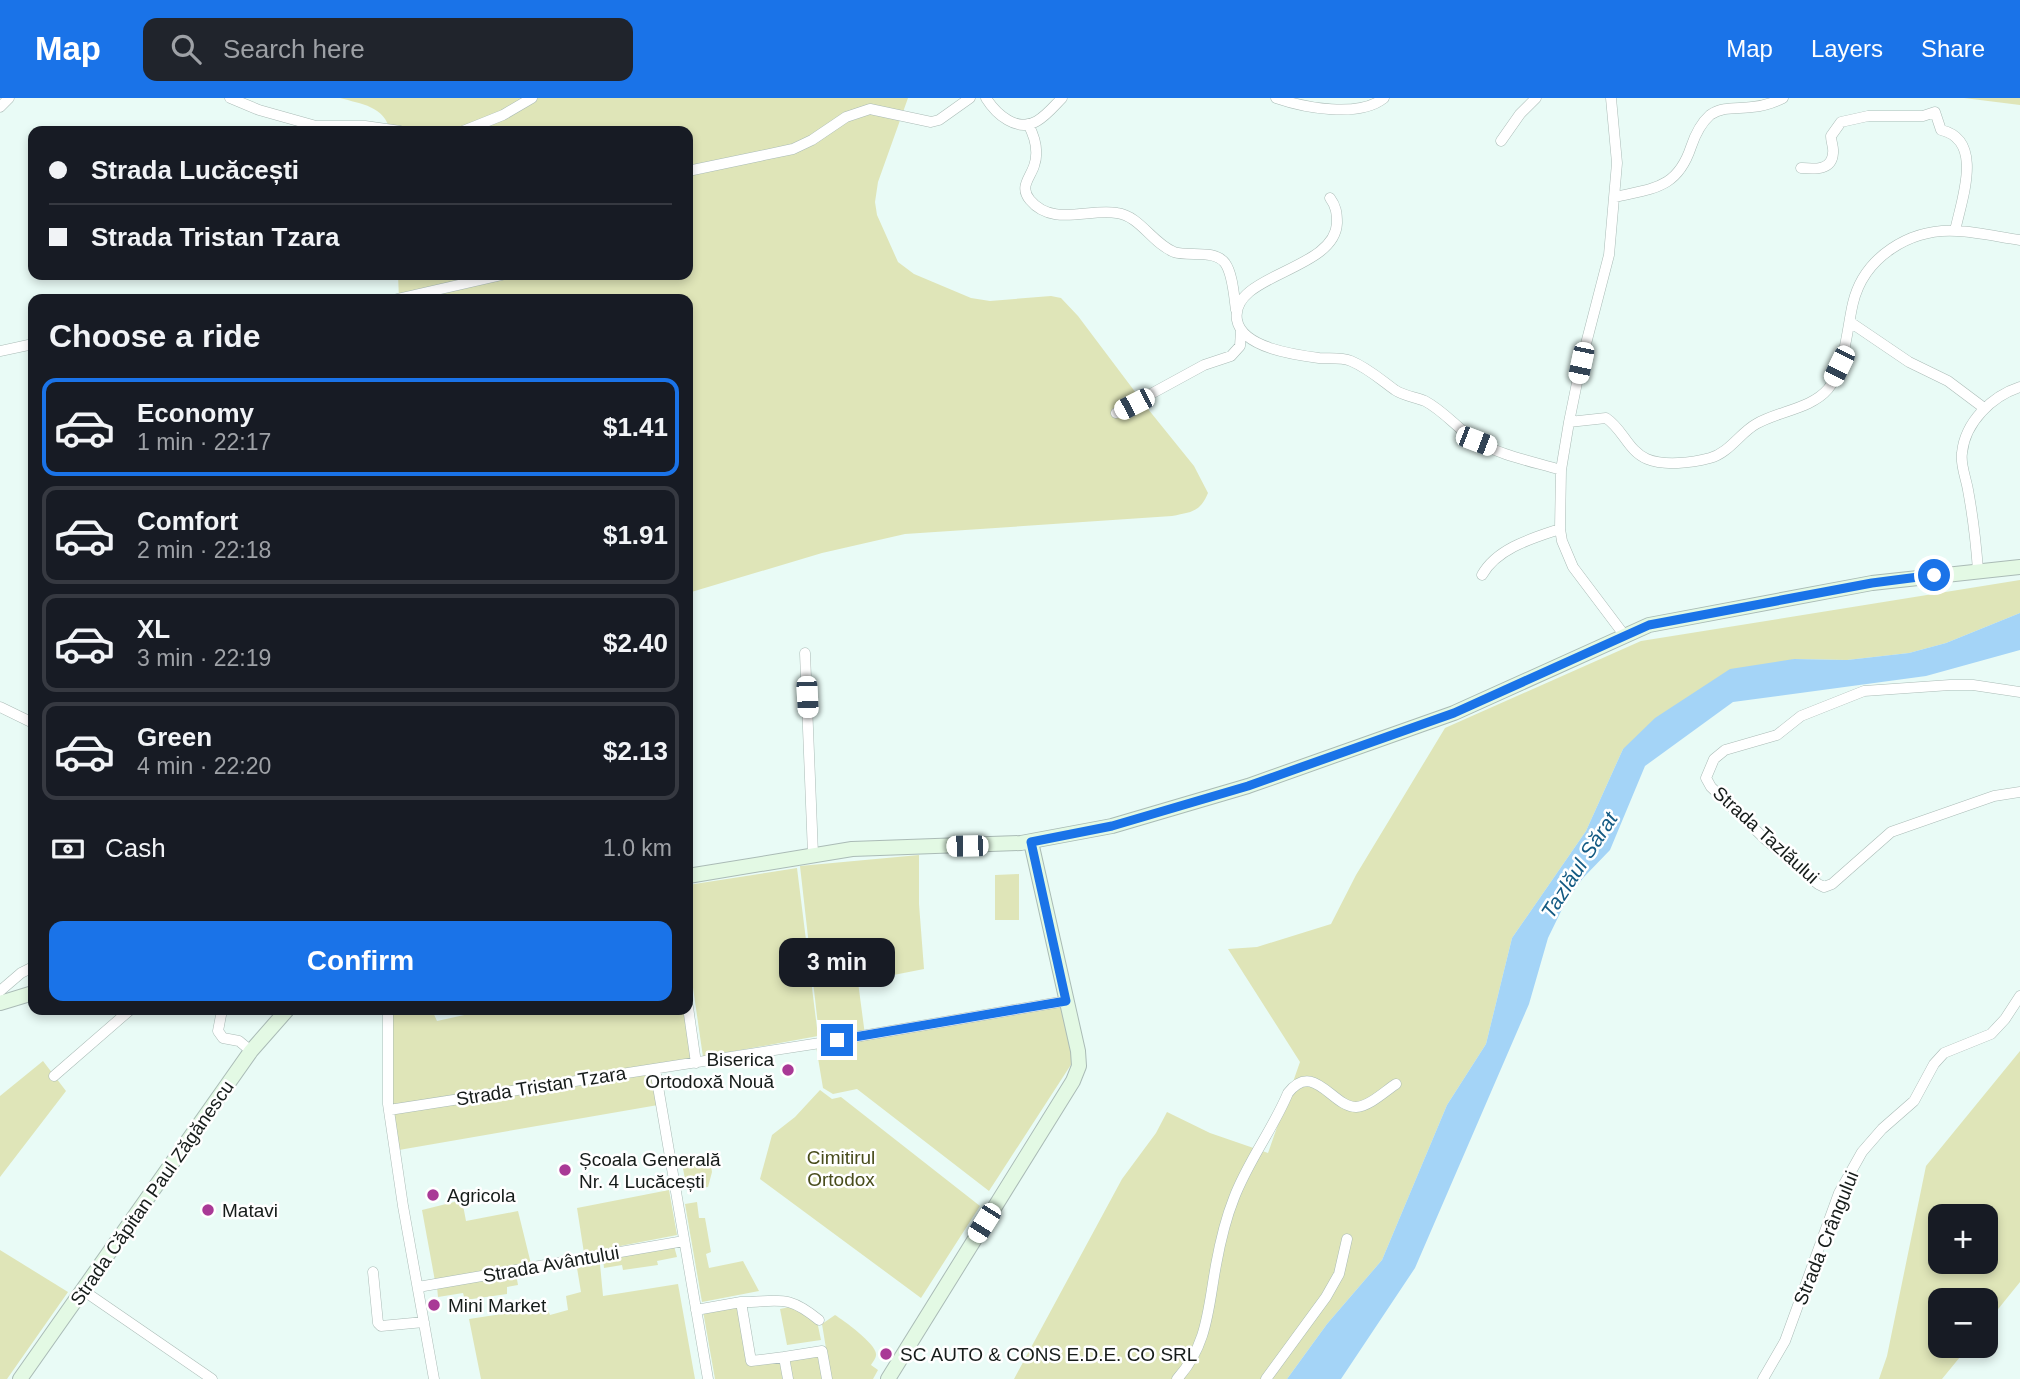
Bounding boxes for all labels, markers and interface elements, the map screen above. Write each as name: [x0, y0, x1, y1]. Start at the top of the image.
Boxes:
search box: [143, 18, 633, 81]
text: Map: [35, 30, 101, 67]
icon: search: [167, 30, 205, 68]
text: Search here: [223, 34, 365, 64]
text: Map: [1726, 35, 1773, 62]
text: Layers: [1811, 35, 1883, 62]
text: Share: [1921, 35, 1985, 62]
text: Strada Lucăcești: [91, 155, 299, 185]
text: Strada Tristan Tzara: [91, 222, 340, 252]
text: Choose a ride: [49, 318, 261, 354]
car: [1567, 340, 1596, 386]
car: [1821, 343, 1858, 389]
car: [1111, 385, 1158, 423]
icon: car: [53, 396, 116, 459]
text: Economy: [137, 398, 254, 428]
text: $1.41: [603, 412, 668, 442]
car: [1453, 424, 1500, 458]
text: 1 min · 22:17: [137, 429, 271, 455]
icon: car: [53, 504, 116, 567]
text: Comfort: [137, 506, 238, 536]
text: $1.91: [603, 520, 668, 550]
text: 2 min · 22:18: [137, 537, 271, 563]
route start: [1918, 559, 1950, 591]
icon: car: [53, 612, 116, 675]
text: XL: [137, 614, 170, 644]
text: $2.40: [603, 628, 668, 658]
text: 3 min · 22:19: [137, 645, 271, 671]
car: [796, 675, 819, 719]
icon: car: [53, 720, 116, 783]
text: Green: [137, 722, 212, 752]
text: $2.13: [603, 736, 668, 766]
text: 4 min · 22:20: [137, 753, 271, 779]
street label: Strada Tazlăului: [1709, 782, 1823, 888]
water label: Tazlăul Sărat: [1536, 807, 1622, 922]
icon: cash: [49, 830, 87, 868]
text: Cash: [105, 833, 166, 863]
text: 1.0 km: [603, 835, 672, 861]
car: [946, 835, 989, 857]
button: Confirm: [49, 921, 672, 1001]
callout: 3 min: [779, 939, 895, 988]
text: 3 min: [807, 949, 867, 975]
route end: [821, 1024, 853, 1056]
place label: Biserica Ortodoxă Nouă: [645, 1049, 774, 1092]
street label: Strada Tristan Tzara: [455, 1062, 628, 1110]
marker: Biserica Ortodoxă Nouă: [780, 1062, 796, 1078]
street label: Strada Căpitan Paul Zăgănescu: [66, 1077, 238, 1309]
park label: Cimitirul Ortodox: [807, 1147, 875, 1190]
place label: Școala Generală Nr. 4 Lucăcești: [579, 1149, 721, 1192]
marker: Școala Generală Nr. 4 Lucăcești: [557, 1162, 573, 1178]
street label: Strada Crângului: [1790, 1168, 1862, 1308]
place label: Agricola: [447, 1185, 516, 1206]
marker: Agricola: [425, 1187, 441, 1203]
place label: Matavi: [222, 1200, 278, 1221]
car: [964, 1200, 1005, 1246]
marker: Matavi: [200, 1202, 216, 1218]
map controls: [1928, 1204, 1998, 1358]
button: +: [1928, 1204, 1998, 1274]
street label: Strada Avântului: [481, 1242, 621, 1286]
button: −: [1928, 1288, 1998, 1358]
place label: Mini Market: [448, 1295, 547, 1316]
marker: Mini Market: [426, 1297, 442, 1313]
place label: SC AUTO & CONS E.D.E. CO SRL: [900, 1344, 1197, 1365]
marker: SC AUTO & CONS E.D.E. CO SRL: [878, 1346, 894, 1362]

